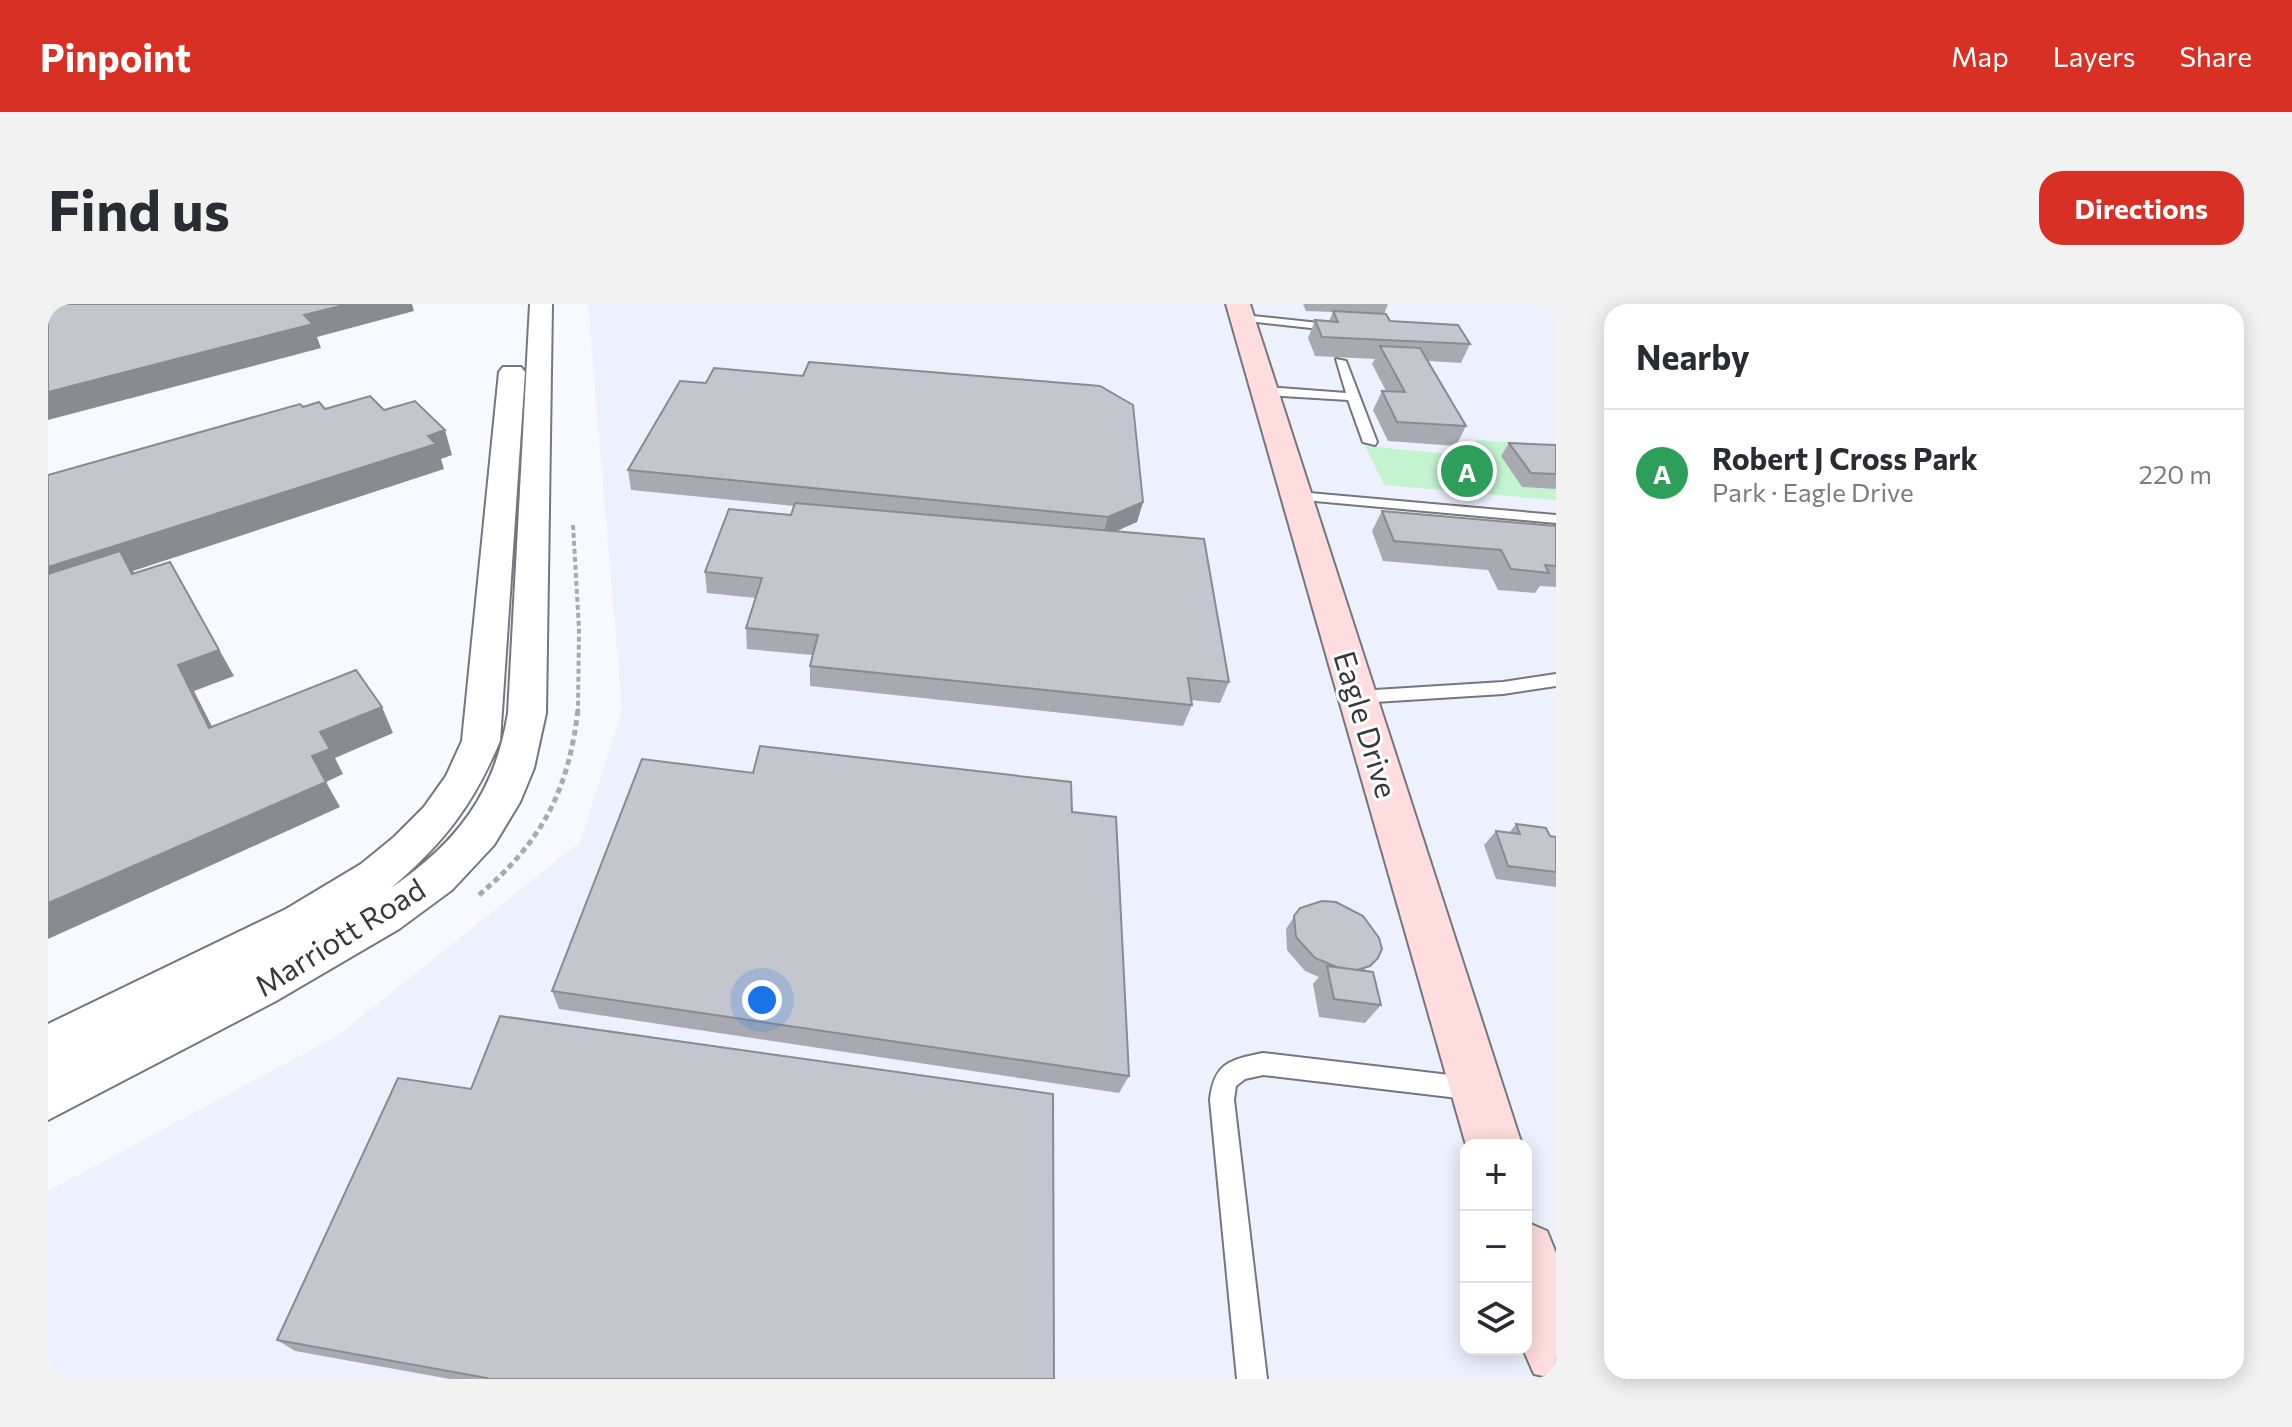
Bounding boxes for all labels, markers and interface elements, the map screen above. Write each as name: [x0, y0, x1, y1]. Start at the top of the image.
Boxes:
text: Pinpoint: [40, 33, 191, 80]
text: Map: [1951, 39, 2009, 73]
text: Layers: [2053, 39, 2135, 73]
text: Share: [2179, 39, 2252, 73]
button: Directions: [2039, 171, 2244, 245]
text: Find us: [48, 174, 230, 243]
text: Nearby: [1636, 335, 1750, 377]
text: Robert J Cross Park: [1712, 439, 1978, 476]
pin: A: [1441, 441, 1493, 501]
text: A: [1653, 458, 1671, 489]
text: 220 m: [2139, 458, 2212, 489]
text: Park · Eagle Drive: [1712, 476, 1914, 507]
street label: Eagle Drive: [1327, 646, 1407, 802]
street label: Marriott Road: [247, 869, 431, 1003]
your location: [742, 980, 782, 1020]
map controls: [1460, 1139, 1532, 1355]
button: +: [1460, 1139, 1532, 1211]
button: −: [1460, 1211, 1532, 1283]
button: layers: [1460, 1283, 1532, 1355]

